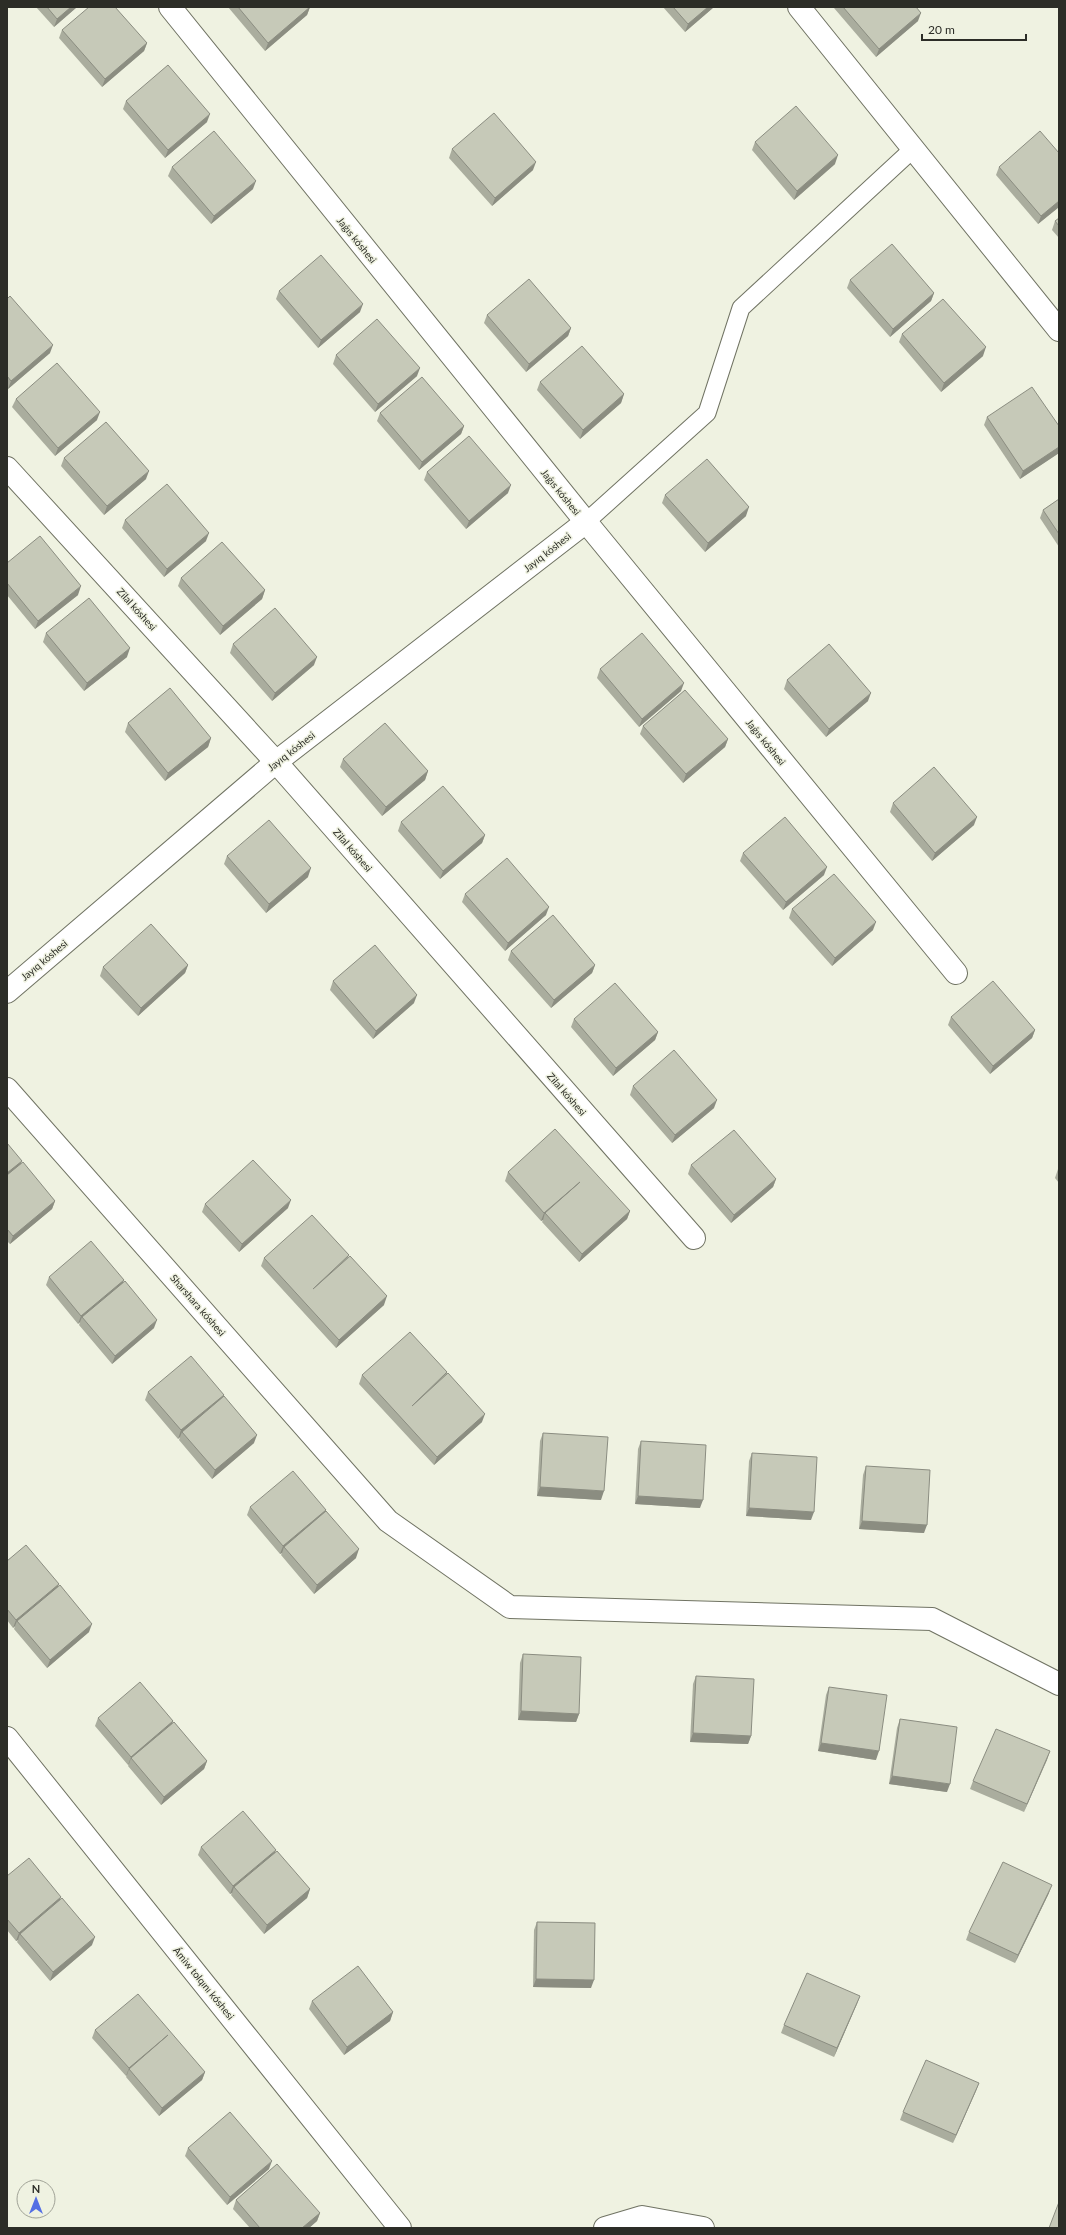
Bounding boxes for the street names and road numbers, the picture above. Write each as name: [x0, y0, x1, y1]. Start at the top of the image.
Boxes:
street label: Jaǵıs kóshesi: [335, 215, 379, 265]
street label: Jaǵıs kóshesi: [539, 467, 583, 517]
street label: Jayıq kóshesi: [521, 530, 573, 574]
street label: Zilal kóshesi: [115, 585, 159, 633]
street label: Jaǵıs kóshesi: [744, 717, 788, 767]
street label: Jayıq kóshesi: [265, 729, 317, 773]
street label: Zilal kóshesi: [331, 826, 375, 874]
street label: Jayıq kóshesi: [18, 937, 70, 983]
street label: Zilal kóshesi: [545, 1070, 589, 1118]
street label: Sharshara kóshesi: [168, 1272, 228, 1338]
street label: Ámiw tolqını kóshesi: [171, 1944, 237, 2022]

